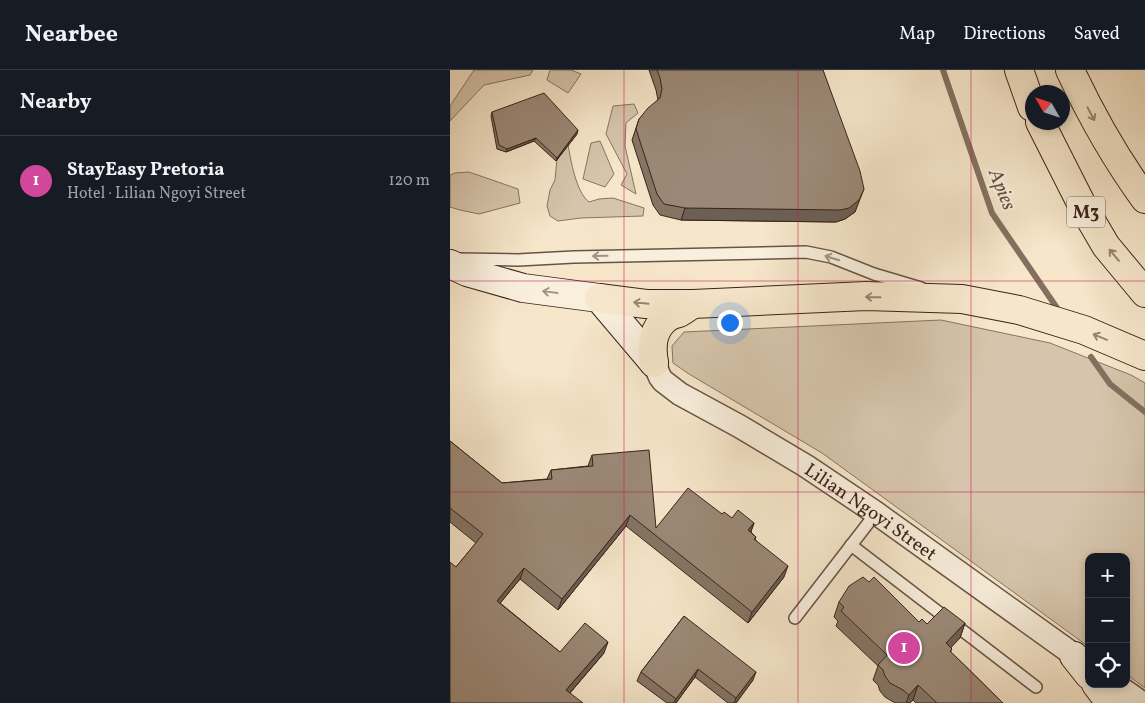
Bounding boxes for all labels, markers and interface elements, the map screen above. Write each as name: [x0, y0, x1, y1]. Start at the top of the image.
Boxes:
text: Nearbee: [25, 18, 118, 52]
text: Map: [899, 22, 935, 47]
text: Directions: [963, 22, 1046, 47]
text: Saved: [1074, 22, 1120, 47]
north arrow: [1025, 85, 1070, 130]
text: Nearby: [20, 88, 91, 117]
one-way arrow: [1087, 106, 1097, 120]
text: StayEasy Pretoria: [67, 157, 225, 183]
water label: Apies: [980, 164, 1022, 215]
text: 1: [33, 170, 39, 192]
text: 120 m: [388, 170, 430, 192]
text: Hotel · Lilian Ngoyi Street: [67, 183, 246, 205]
road number: M3: [1067, 196, 1105, 228]
one-way arrow: [1108, 249, 1119, 262]
one-way arrow: [592, 252, 608, 261]
one-way arrow: [824, 252, 840, 262]
one-way arrow: [543, 287, 559, 297]
one-way arrow: [866, 292, 882, 301]
one-way arrow: [633, 298, 649, 308]
your location: [717, 310, 743, 336]
one-way arrow: [1093, 331, 1108, 341]
street label: Lilian Ngoyi Street: [799, 458, 942, 568]
map controls: [1085, 553, 1130, 688]
button: +: [1085, 553, 1130, 598]
button: −: [1085, 598, 1130, 643]
pin: 1: [888, 629, 920, 667]
button: locate: [1085, 643, 1130, 688]

